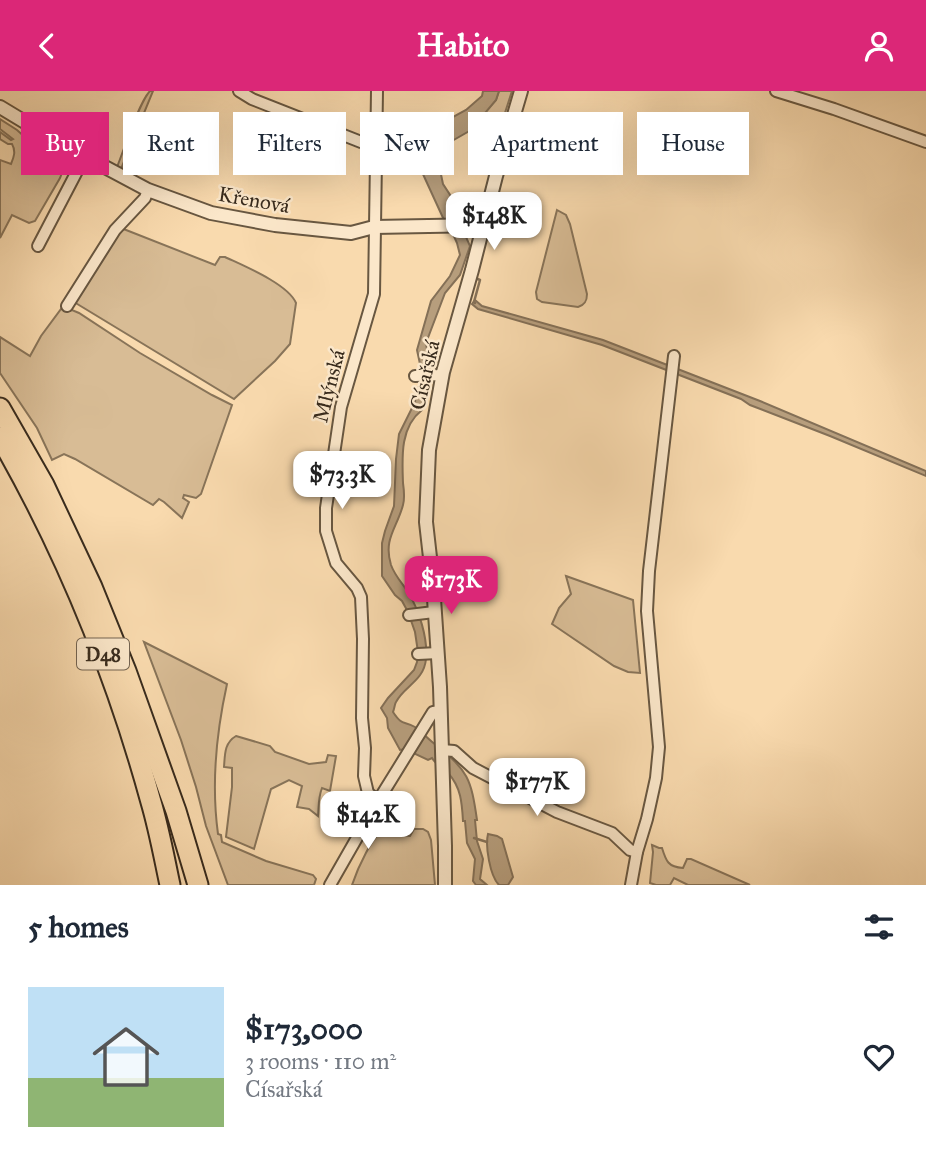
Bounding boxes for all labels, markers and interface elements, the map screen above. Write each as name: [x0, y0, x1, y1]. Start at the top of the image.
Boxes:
text: Habito: [417, 26, 509, 65]
icon: back: [28, 27, 66, 65]
icon: person: [860, 27, 898, 65]
chip: Buy: [21, 112, 109, 175]
chip: Rent: [123, 112, 219, 175]
chip: Filters: [233, 112, 346, 175]
chip: New: [360, 112, 454, 175]
chip: Apartment: [468, 112, 623, 175]
chip: House: [637, 112, 749, 175]
street label: Křenová: [216, 181, 292, 219]
pin: $148K: [445, 193, 543, 252]
text: $148K: [462, 201, 526, 229]
street label: Císařská: [404, 338, 446, 412]
street label: Mlýnská: [307, 347, 351, 425]
pin: $73.3K: [285, 451, 399, 511]
text: $73.3K: [309, 460, 375, 488]
pin: $173K: [402, 557, 500, 616]
text: $173K: [421, 565, 481, 593]
road number: D48: [77, 639, 129, 669]
pin: $177K: [488, 759, 586, 818]
text: $177K: [505, 767, 569, 795]
pin: $142K: [319, 791, 417, 851]
text: $142K: [336, 800, 400, 828]
icon: filters: [860, 908, 898, 946]
text: 5 homes: [28, 909, 129, 945]
text: $173,000: [245, 1011, 363, 1047]
icon: home: [84, 1015, 168, 1099]
icon: heart: [860, 1038, 898, 1076]
text: 3 rooms · 110 m²: [245, 1047, 396, 1075]
text: Císařská: [245, 1075, 322, 1103]

